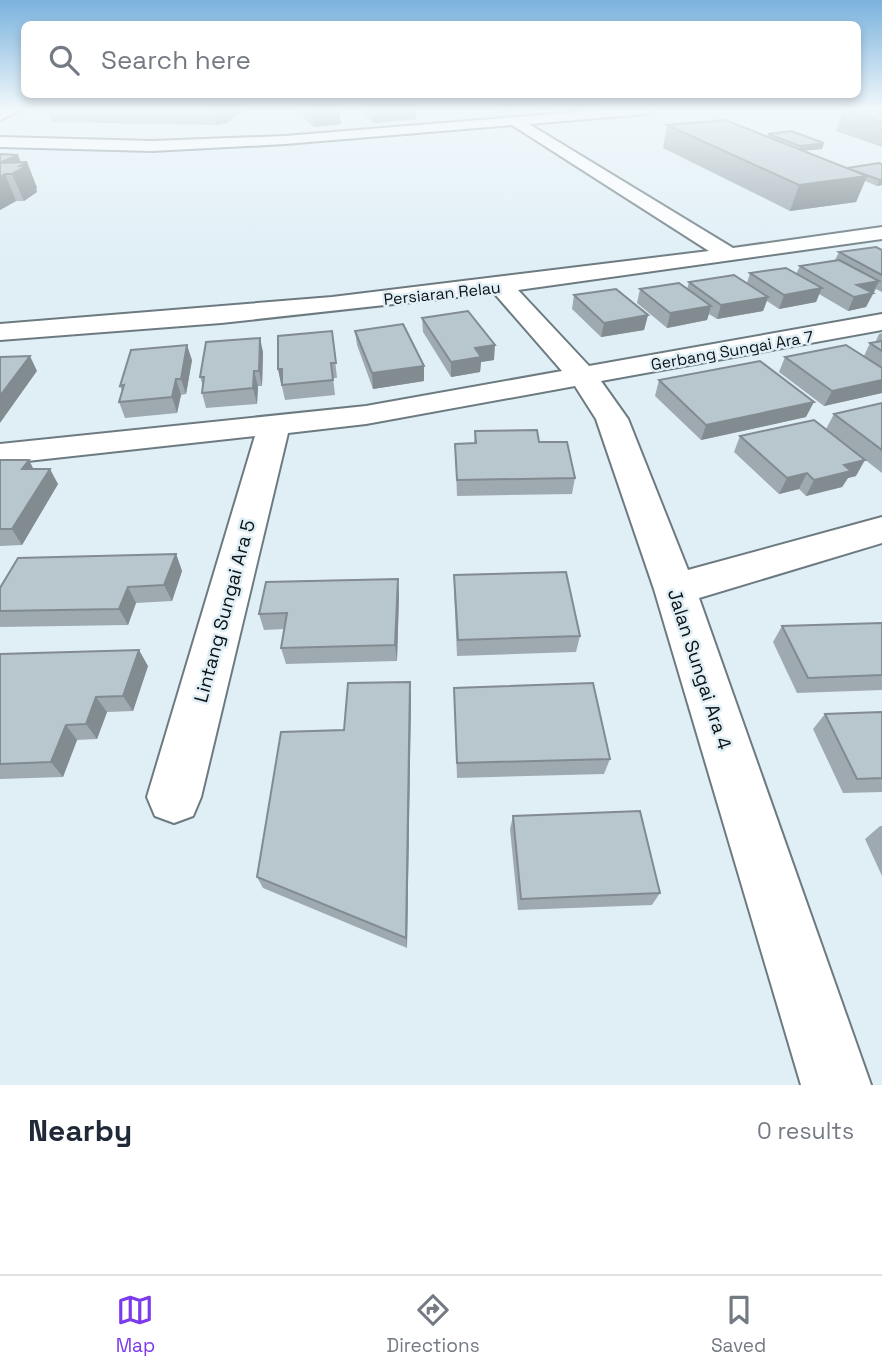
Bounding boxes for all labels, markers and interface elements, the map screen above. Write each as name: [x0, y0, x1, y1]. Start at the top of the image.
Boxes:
search box: [21, 21, 861, 98]
icon: search: [45, 41, 83, 79]
text: Search here: [101, 43, 251, 77]
street label: Persiaran Relau: [383, 277, 502, 310]
street label: Gerbang Sungai Ara 7: [649, 326, 815, 375]
street label: Lintang Sungai Ara 5: [188, 517, 261, 705]
street label: Jalan Sungai Ara 4: [662, 586, 737, 753]
text: Nearby: [28, 1111, 132, 1150]
text: 0 results: [757, 1116, 854, 1146]
tab: Map: [116, 1291, 155, 1358]
tab: Directions: [387, 1291, 480, 1358]
tab: Saved: [711, 1291, 766, 1358]

